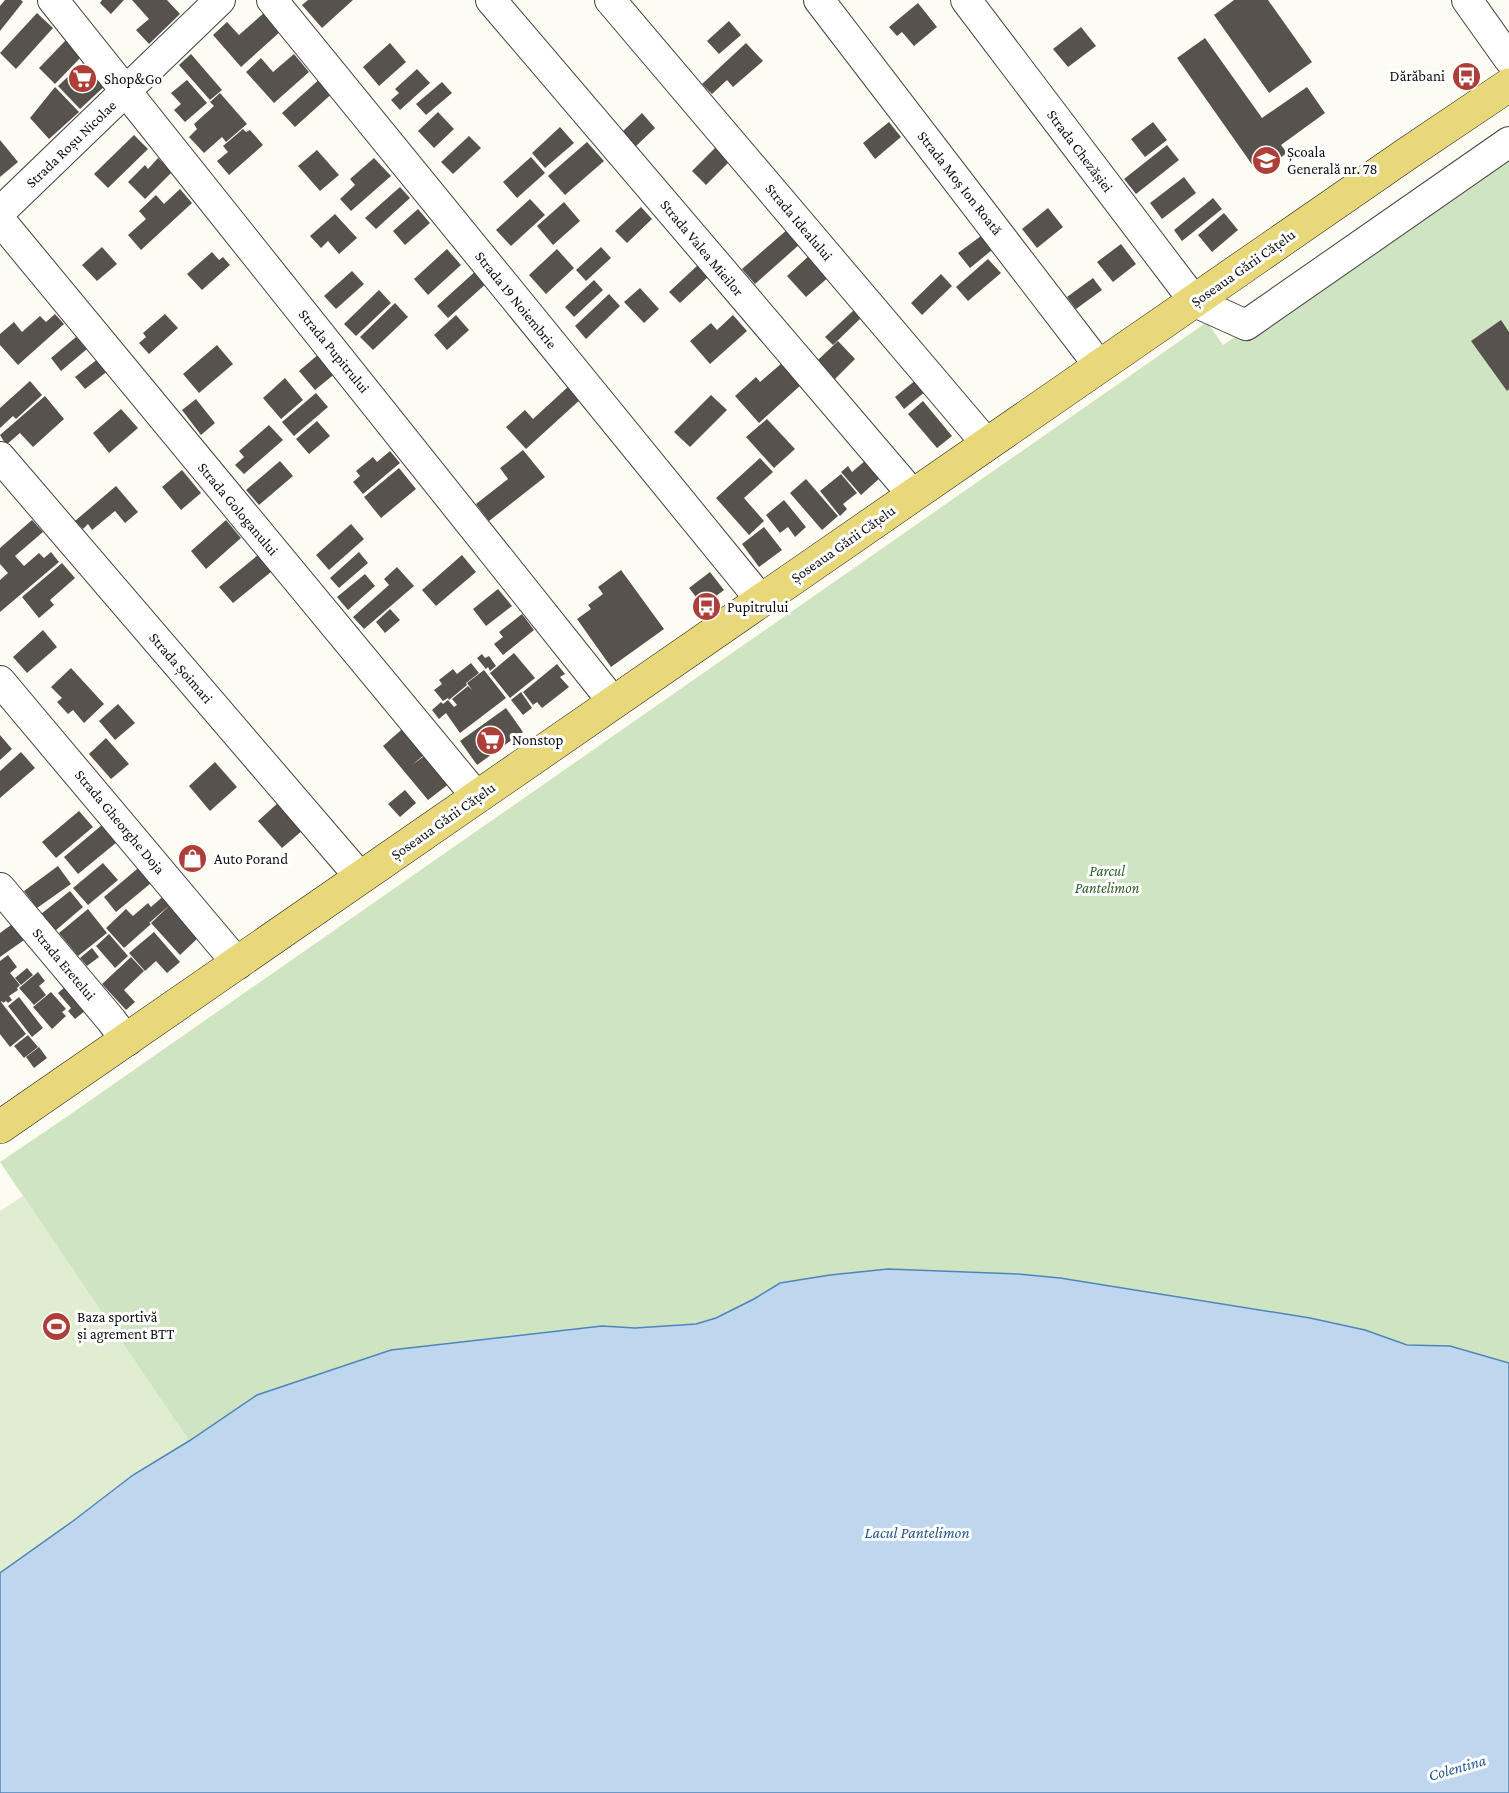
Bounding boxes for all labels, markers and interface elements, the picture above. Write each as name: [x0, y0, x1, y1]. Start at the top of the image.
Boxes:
bus stop icon: Dărăbani: [1450, 60, 1482, 92]
supermarket icon: Shop&Go: [67, 63, 99, 95]
place label: Dărăbani: [1389, 68, 1445, 84]
place label: Shop&Go: [104, 71, 162, 88]
street label: Strada Roșu Nicolae: [23, 97, 121, 192]
street label: Strada Chezășiei: [1042, 107, 1116, 197]
street label: Strada Moș Ion Roată: [913, 128, 1006, 239]
place label: Școala Generală nr. 78: [1287, 144, 1378, 177]
school or university icon: Școala Generală nr. 78: [1250, 145, 1282, 177]
street label: Strada Idealului: [762, 180, 836, 264]
street label: Strada Valea Mieilor: [657, 197, 747, 300]
street label: Șoseaua Gării Cățelu: [1188, 226, 1299, 311]
street label: Strada 19 Noiembrie: [472, 248, 560, 352]
street label: Strada Pupitrului: [295, 306, 373, 397]
street label: Strada Gologanului: [194, 459, 281, 559]
street label: Șoseaua Gării Cățelu: [788, 502, 899, 587]
bus stop icon: Pupitrului: [690, 591, 722, 623]
place label: Pupitrului: [727, 599, 788, 616]
street label: Strada Șoimari: [144, 629, 216, 708]
supermarket icon: Nonstop: [475, 724, 507, 756]
place label: Nonstop: [512, 732, 563, 749]
street label: Strada Gheorghe Doja: [71, 767, 168, 878]
street label: Șoseaua Gării Cățelu: [388, 779, 499, 864]
shop icon: Auto Porand: [177, 843, 209, 875]
place label: Auto Porand: [214, 851, 288, 867]
park label: Parcul Pantelimon: [1075, 863, 1140, 896]
street label: Strada Eretelui: [29, 925, 99, 1003]
place label: Baza sportivă și agrement BTT: [77, 1309, 174, 1344]
sports icon: Baza sportivă și agrement BTT: [40, 1310, 72, 1342]
water label: Lacul Pantelimon: [864, 1524, 970, 1541]
water label: Colentina: [1426, 1751, 1488, 1784]

